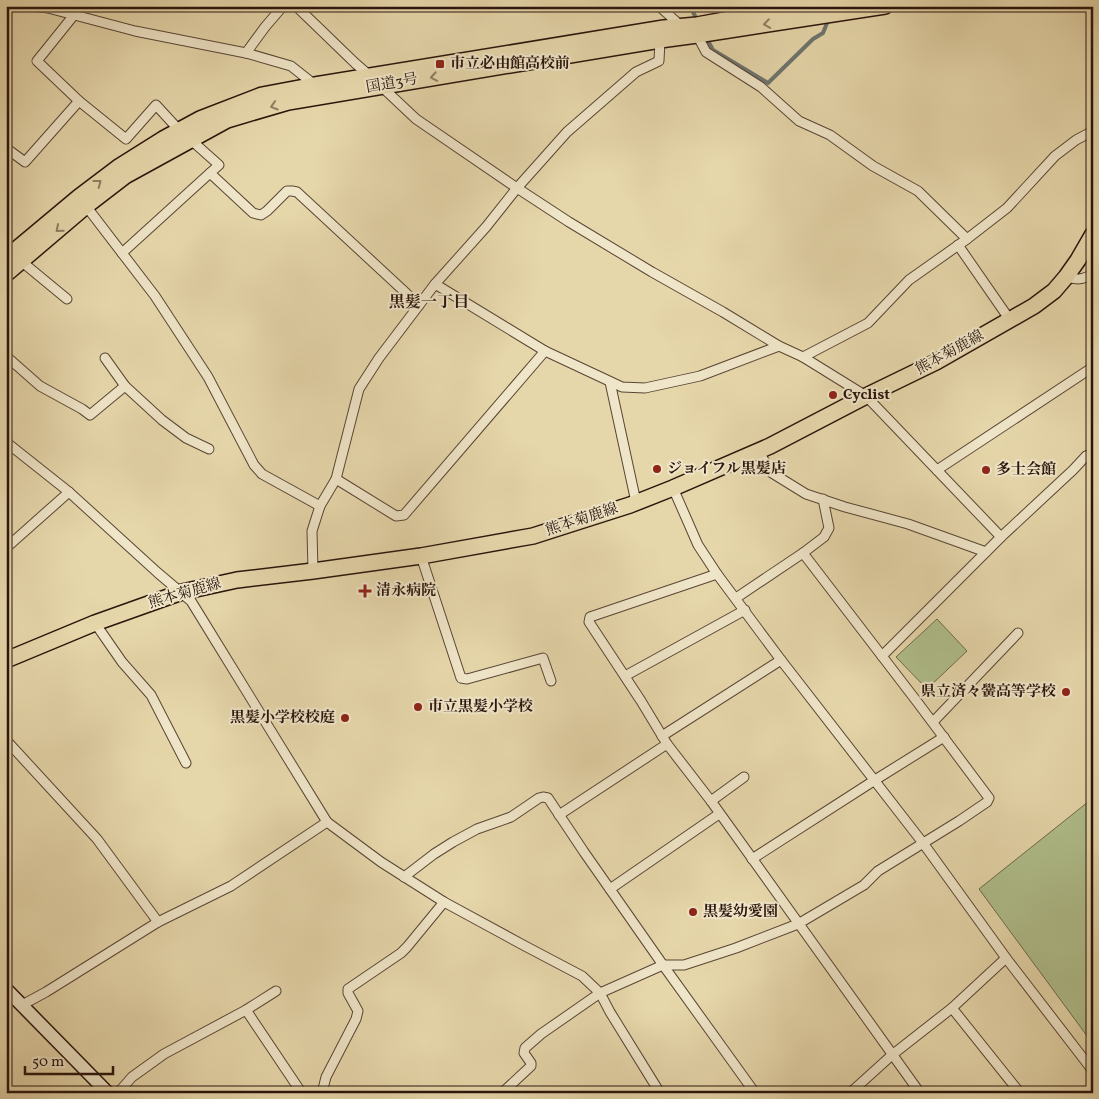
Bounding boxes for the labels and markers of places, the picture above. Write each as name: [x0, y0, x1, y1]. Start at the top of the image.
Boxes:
place label: 市立必由館高校前: [450, 54, 570, 75]
marker: 市立必由館高校前: [434, 58, 446, 70]
place label: Cyclist: [843, 385, 890, 406]
marker: Cyclist: [827, 389, 839, 401]
place label: ジョイフル黒髪店: [667, 459, 786, 480]
place label: 多士会館: [996, 460, 1056, 481]
marker: ジョイフル黒髪店: [651, 463, 663, 475]
marker: 多士会館: [980, 464, 992, 476]
place label: 清永病院: [376, 581, 436, 602]
marker: 清永病院: [358, 584, 372, 598]
place label: 県立済々黌高等学校: [921, 682, 1056, 703]
marker: 県立済々黌高等学校: [1060, 686, 1072, 698]
place label: 市立黒髪小学校: [428, 697, 533, 718]
marker: 市立黒髪小学校: [412, 701, 424, 713]
place label: 黒髪小学校校庭: [230, 708, 335, 729]
marker: 黒髪小学校校庭: [339, 712, 351, 724]
place label: 黒髪幼愛園: [703, 902, 778, 923]
marker: 黒髪幼愛園: [687, 906, 699, 918]

